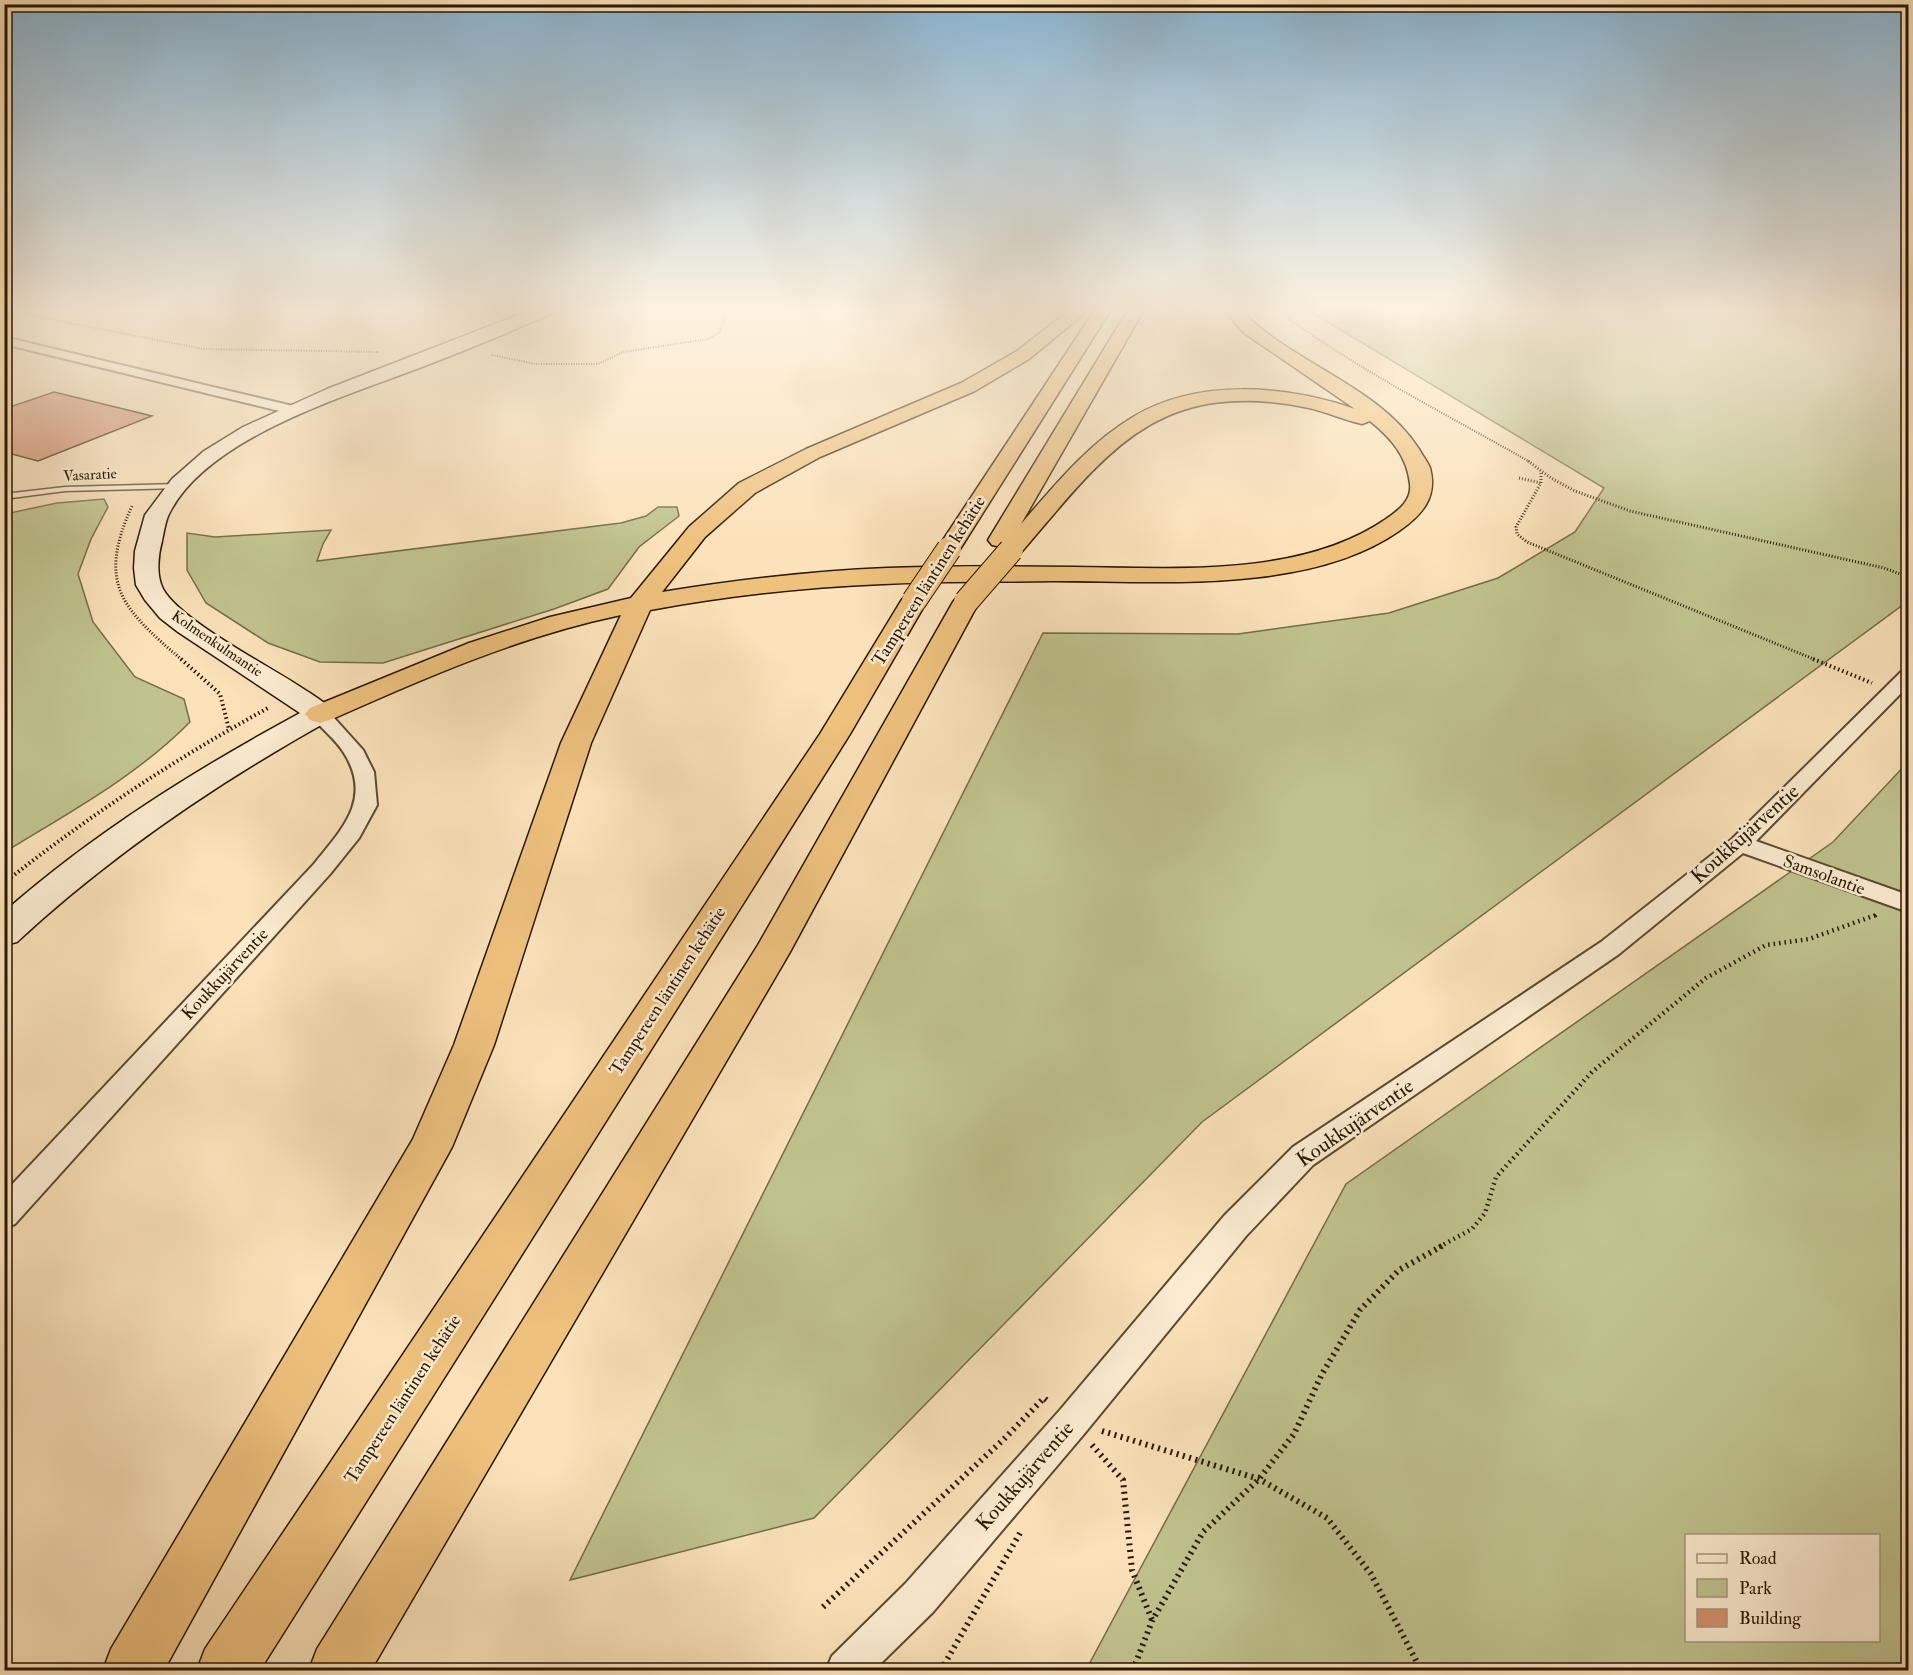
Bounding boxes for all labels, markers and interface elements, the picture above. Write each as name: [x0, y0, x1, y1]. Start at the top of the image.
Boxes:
street label: Vasaratie: [63, 464, 117, 486]
street label: Tampereen läntinen kehätie: [867, 491, 991, 670]
street label: Kolmenkulmantie: [168, 606, 266, 682]
street label: Koukkujärventie: [1685, 778, 1805, 890]
street label: Samsolantie: [1780, 850, 1868, 901]
street label: Tampereen läntinen kehätie: [605, 902, 731, 1080]
street label: Koukkujärventie: [177, 923, 274, 1025]
street label: Koukkujärventie: [1291, 1073, 1419, 1173]
street label: Tampereen läntinen kehätie: [340, 1310, 466, 1488]
street label: Koukkujärventie: [970, 1415, 1080, 1537]
legend: [1685, 1534, 1880, 1642]
text: Road: [1739, 1547, 1777, 1570]
text: Park: [1739, 1577, 1772, 1600]
text: Building: [1739, 1607, 1802, 1630]

